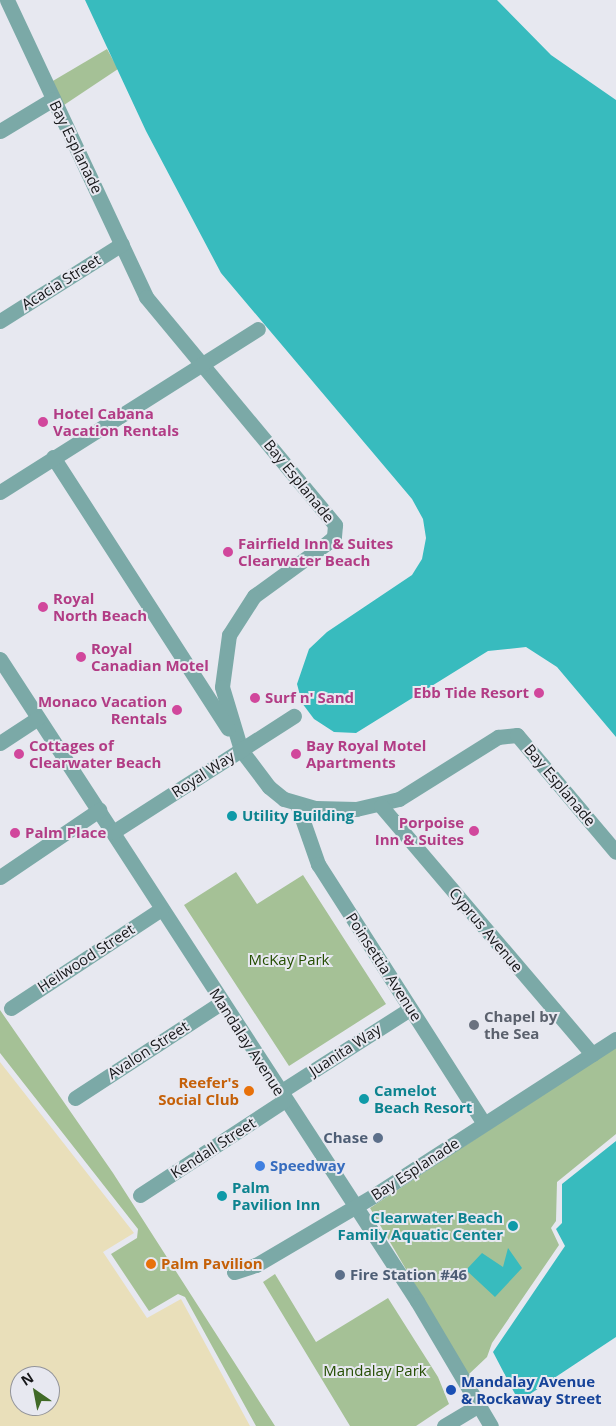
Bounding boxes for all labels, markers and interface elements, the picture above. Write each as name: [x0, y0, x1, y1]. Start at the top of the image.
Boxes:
street label: Bay Esplanade: [46, 98, 106, 196]
street label: Acacia Street: [18, 250, 104, 314]
place label: Hotel Cabana Vacation Rentals: [53, 404, 179, 439]
marker: Hotel Cabana Vacation Rentals: [37, 416, 49, 428]
street label: Bay Esplanade: [260, 436, 338, 526]
place label: Fairfield Inn & Suites Clearwater Beach: [238, 534, 393, 569]
marker: Fairfield Inn & Suites Clearwater Beach: [222, 546, 234, 558]
place label: Royal North Beach: [53, 589, 147, 624]
marker: Royal North Beach: [37, 601, 49, 613]
place label: Royal Canadian Motel: [91, 639, 209, 674]
marker: Royal Canadian Motel: [75, 651, 87, 663]
place label: Ebb Tide Resort: [413, 684, 529, 702]
marker: Ebb Tide Resort: [533, 687, 545, 699]
place label: Surf n' Sand: [265, 689, 354, 707]
place label: Monaco Vacation Rentals: [38, 692, 167, 727]
marker: Surf n' Sand: [249, 692, 261, 704]
marker: Monaco Vacation Rentals: [171, 704, 183, 716]
place label: Cottages of Clearwater Beach: [29, 736, 161, 771]
place label: Bay Royal Motel Apartments: [306, 736, 426, 771]
street label: Bay Esplanade: [521, 740, 599, 830]
street label: Royal Way: [168, 747, 238, 801]
marker: Cottages of Clearwater Beach: [13, 748, 25, 760]
marker: Bay Royal Motel Apartments: [290, 748, 302, 760]
place label: Utility Building: [242, 807, 354, 825]
marker: Utility Building: [226, 810, 238, 822]
place label: Porpoise Inn & Suites: [375, 813, 464, 848]
place label: Palm Place: [25, 824, 106, 842]
marker: Porpoise Inn & Suites: [468, 825, 480, 837]
marker: Palm Place: [9, 827, 21, 839]
street label: Cyprus Avenue: [445, 884, 527, 976]
street label: Poinsettia Avenue: [342, 909, 426, 1025]
street label: Heilwood Street: [34, 920, 138, 996]
park label: McKay Park: [249, 951, 329, 969]
street label: Mandalay Avenue: [206, 985, 288, 1099]
place label: Chapel by the Sea: [484, 1007, 557, 1042]
street label: Avalon Street: [104, 1017, 192, 1083]
marker: Chapel by the Sea: [468, 1019, 480, 1031]
street label: Juanita Way: [306, 1020, 384, 1080]
place label: Reefer's Social Club: [158, 1073, 239, 1108]
place label: Camelot Beach Resort: [374, 1081, 472, 1116]
marker: Reefer's Social Club: [243, 1085, 255, 1097]
marker: Camelot Beach Resort: [358, 1093, 370, 1105]
street label: Kendall Street: [167, 1114, 259, 1182]
place label: Chase: [323, 1129, 368, 1147]
marker: Chase: [372, 1132, 384, 1144]
street label: Bay Esplanade: [368, 1134, 462, 1204]
place label: Speedway: [270, 1157, 345, 1175]
marker: Speedway: [254, 1160, 266, 1172]
place label: Palm Pavilion Inn: [232, 1178, 320, 1213]
marker: Palm Pavilion Inn: [216, 1190, 228, 1202]
place label: Clearwater Beach Family Aquatic Center: [337, 1208, 503, 1243]
marker: Clearwater Beach Family Aquatic Center: [507, 1220, 519, 1232]
place label: Palm Pavilion: [161, 1255, 263, 1273]
marker: Palm Pavilion: [145, 1258, 157, 1270]
place label: Fire Station #46: [350, 1266, 467, 1284]
marker: Fire Station #46: [334, 1269, 346, 1281]
park label: Mandalay Park: [323, 1362, 427, 1380]
north arrow: [10, 1366, 60, 1416]
text: N: [17, 1368, 37, 1390]
place label: Mandalay Avenue & Rockaway Street: [461, 1372, 602, 1407]
marker: Mandalay Avenue & Rockaway Street: [445, 1384, 457, 1396]

